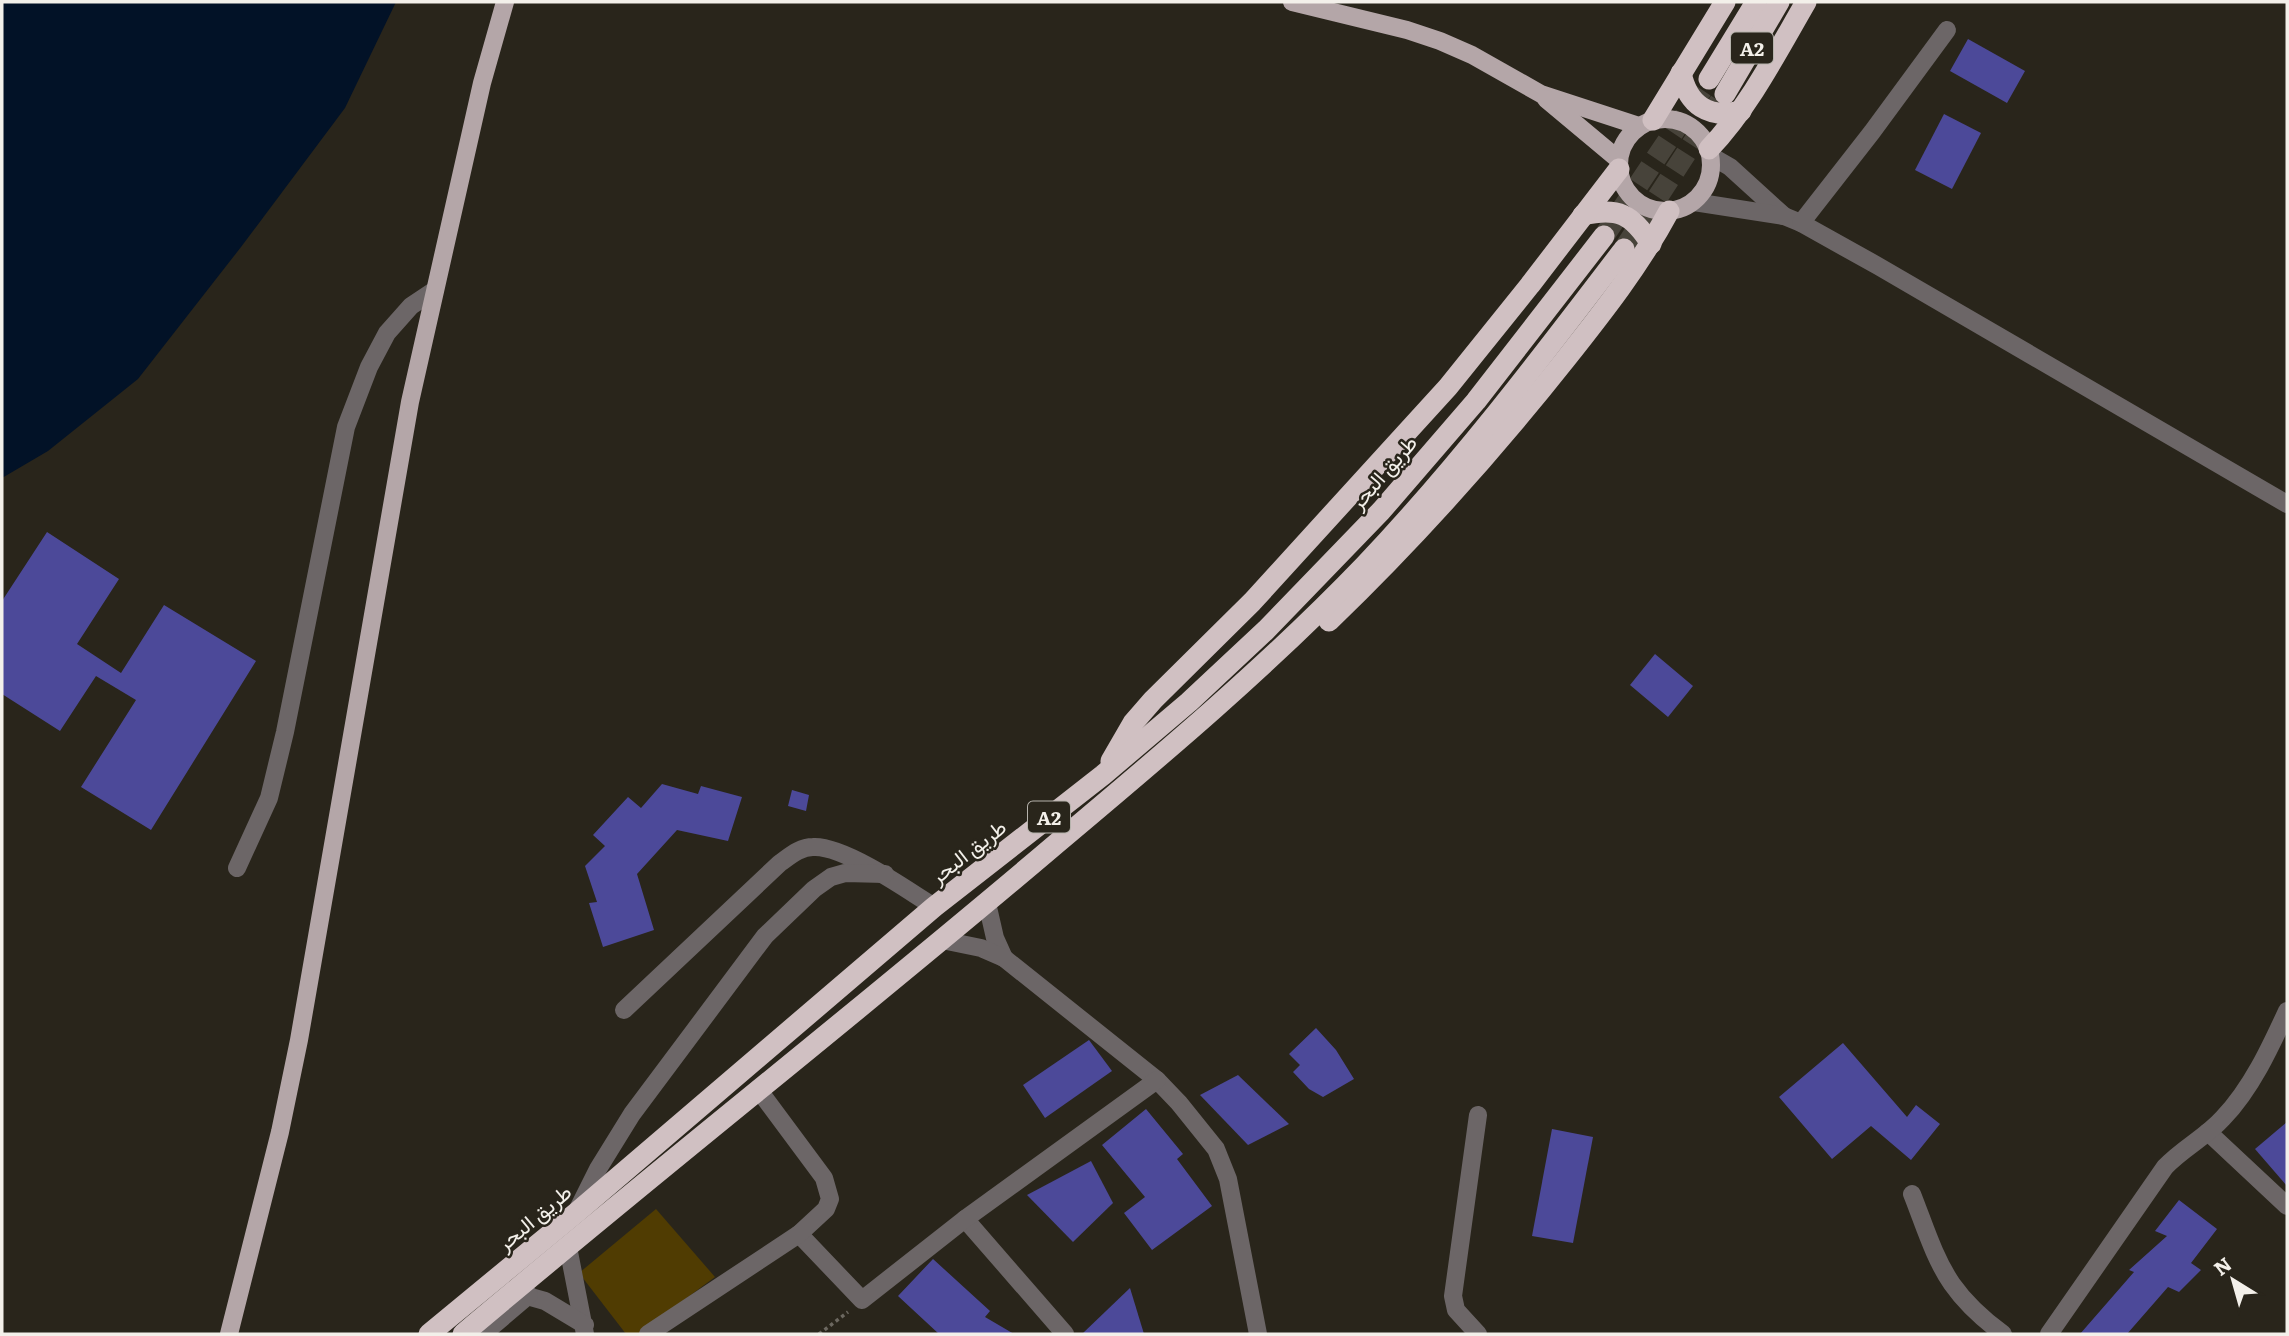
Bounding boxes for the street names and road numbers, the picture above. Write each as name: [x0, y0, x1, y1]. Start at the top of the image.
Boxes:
road number: A2: [1731, 32, 1773, 64]
street label: طريق البحر: [1340, 427, 1423, 516]
road number: A2: [1028, 802, 1070, 832]
street label: طريق البحر: [921, 810, 1012, 890]
street label: طريق البحر: [488, 1175, 577, 1257]

